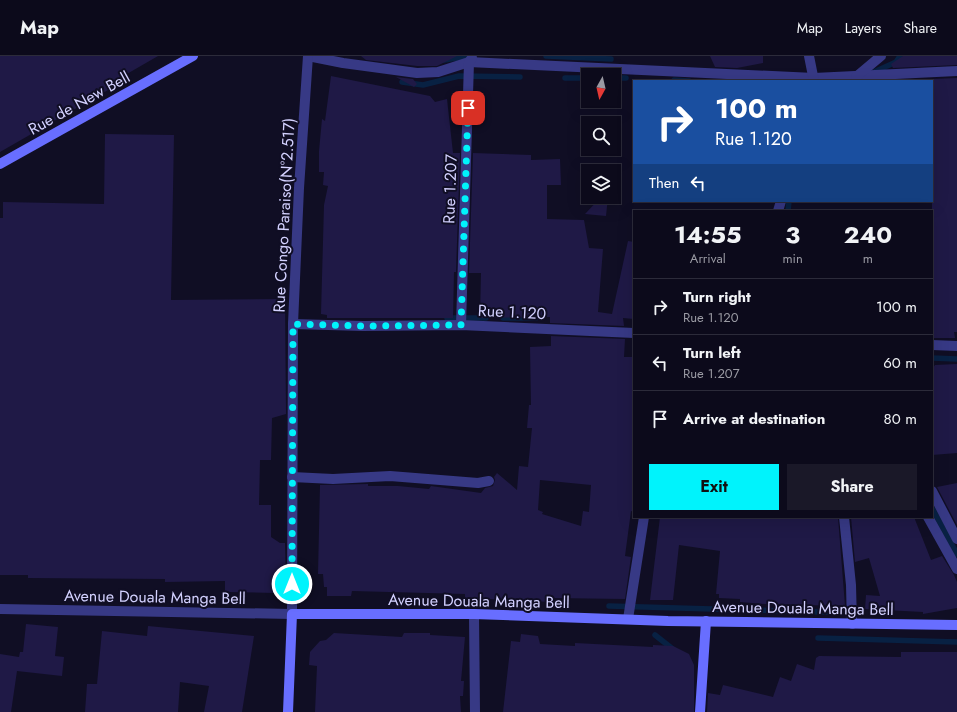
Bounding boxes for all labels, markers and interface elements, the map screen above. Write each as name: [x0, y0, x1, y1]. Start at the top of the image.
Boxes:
text: Map: [20, 14, 59, 41]
text: Map: [797, 18, 823, 38]
text: Layers: [845, 18, 881, 38]
text: Share: [903, 18, 937, 38]
street label: Rue de New Bell: [24, 66, 134, 140]
north arrow: [581, 68, 621, 108]
map controls: [581, 68, 621, 204]
text: 100 m: [715, 88, 798, 129]
pin: [451, 91, 485, 125]
icon: right: [649, 96, 701, 148]
icon: arrive: [457, 97, 479, 119]
button: search: [581, 116, 621, 156]
street label: Rue Congo Paraiso(N°2.517): [267, 117, 301, 313]
text: Rue 1.120: [715, 126, 792, 152]
street label: Rue 1.207: [437, 153, 463, 224]
button: layers: [581, 164, 621, 204]
text: Then: [649, 172, 679, 194]
icon: left: [687, 172, 709, 194]
text: 14:55: [674, 217, 742, 252]
text: 3: [785, 217, 800, 252]
text: 240: [844, 217, 892, 252]
text: Arrival: [690, 249, 726, 268]
text: min: [782, 249, 803, 268]
text: m: [863, 249, 873, 268]
text: Turn right: [683, 286, 751, 308]
icon: right: [649, 296, 671, 318]
text: 100 m: [876, 296, 917, 318]
street label: Rue 1.120: [477, 299, 547, 325]
text: Rue 1.120: [683, 308, 739, 327]
text: Turn left: [683, 342, 741, 364]
icon: left: [649, 352, 671, 374]
text: 60 m: [883, 352, 917, 374]
text: Rue 1.207: [683, 364, 739, 383]
icon: arrive: [649, 408, 671, 430]
text: Arrive at destination: [683, 408, 825, 430]
text: 80 m: [884, 408, 917, 430]
button: Exit: [649, 464, 779, 510]
button: Share: [787, 464, 917, 510]
position arrow: [271, 563, 313, 605]
street label: Avenue Douala Manga Bell: [64, 584, 246, 610]
street label: Avenue Douala Manga Bell: [388, 588, 570, 614]
street label: Avenue Douala Manga Bell: [712, 595, 894, 621]

